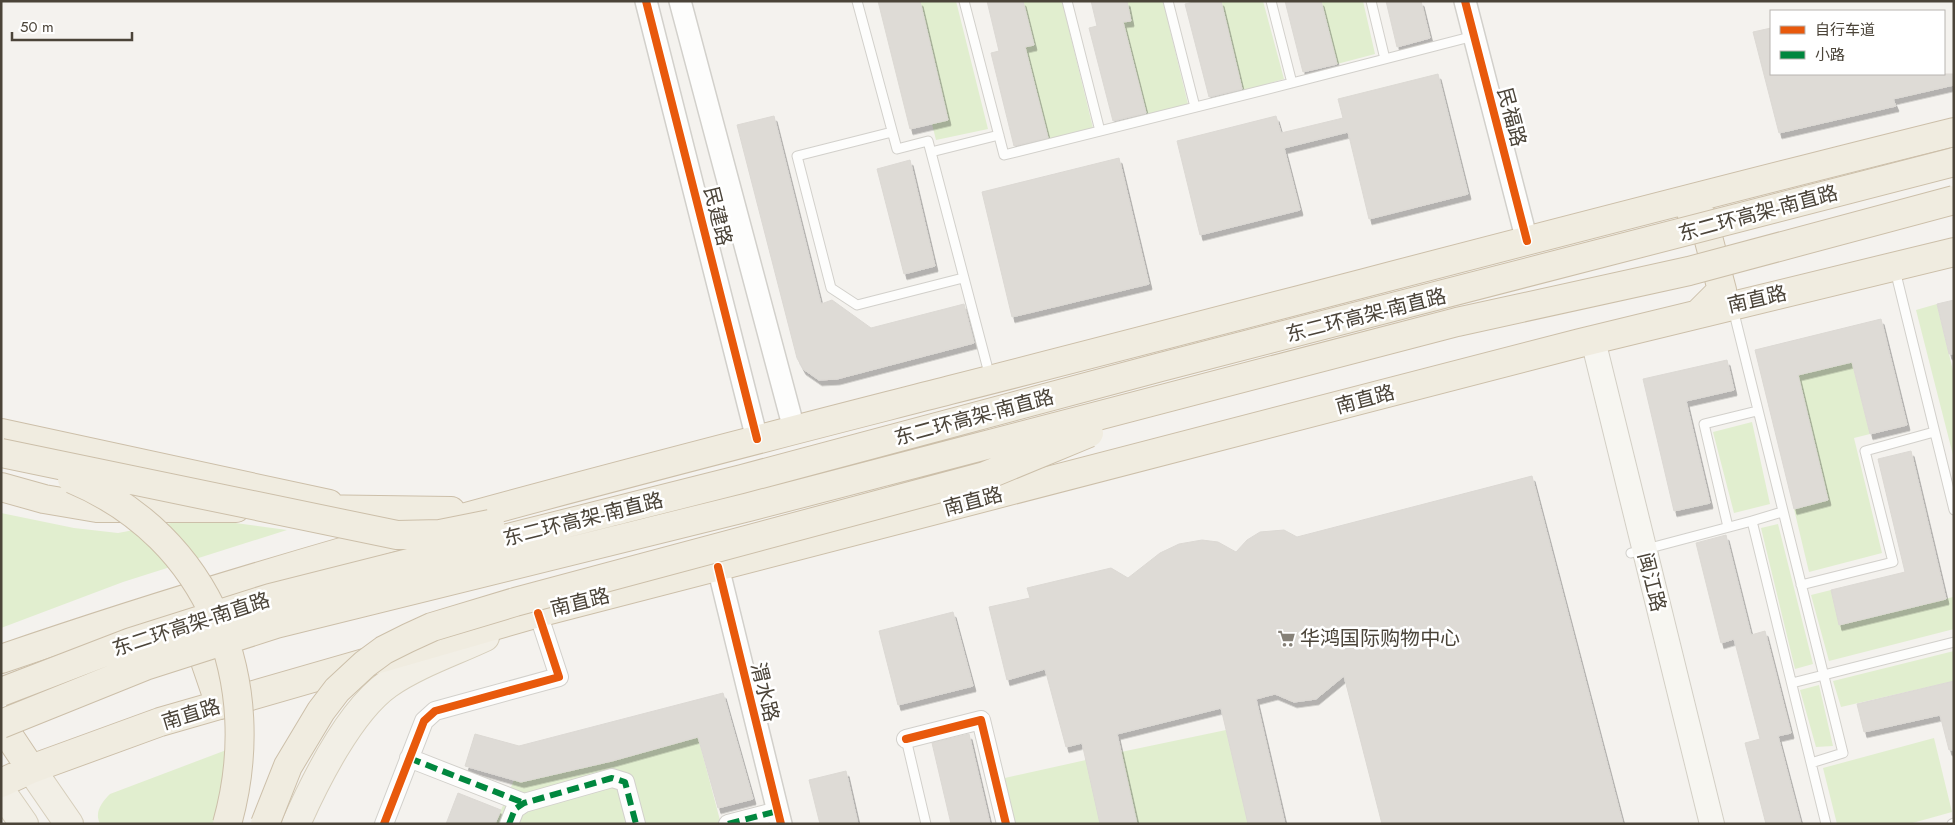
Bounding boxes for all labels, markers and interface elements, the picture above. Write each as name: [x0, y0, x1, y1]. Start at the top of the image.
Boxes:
scale bar: [12, 10, 132, 42]
legend: [1770, 10, 1945, 75]
text: 50 m: [20, 16, 54, 38]
text: 自行车道: [1815, 19, 1875, 41]
text: 小路: [1815, 44, 1845, 66]
street label: 民福路: [1490, 84, 1533, 150]
street label: 东二环高架-南直路: [1675, 178, 1841, 249]
street label: 民建路: [696, 184, 739, 249]
street label: 南直路: [1725, 279, 1790, 320]
street label: 东二环高架-南直路: [1283, 282, 1449, 349]
street label: 南直路: [1332, 378, 1398, 421]
street label: 东二环高架-南直路: [891, 382, 1057, 453]
street label: 南直路: [940, 480, 1006, 523]
street label: 东二环高架-南直路: [500, 486, 666, 553]
street label: 闽江路: [1630, 550, 1673, 615]
street label: 南直路: [548, 581, 613, 624]
street label: 东二环高架-南直路: [109, 585, 274, 664]
place label: 华鸿国际购物中心: [1300, 624, 1460, 653]
supermarket icon: 华鸿国际购物中心: [1276, 628, 1296, 648]
street label: 渭水路: [743, 660, 786, 725]
street label: 南直路: [158, 692, 224, 737]

